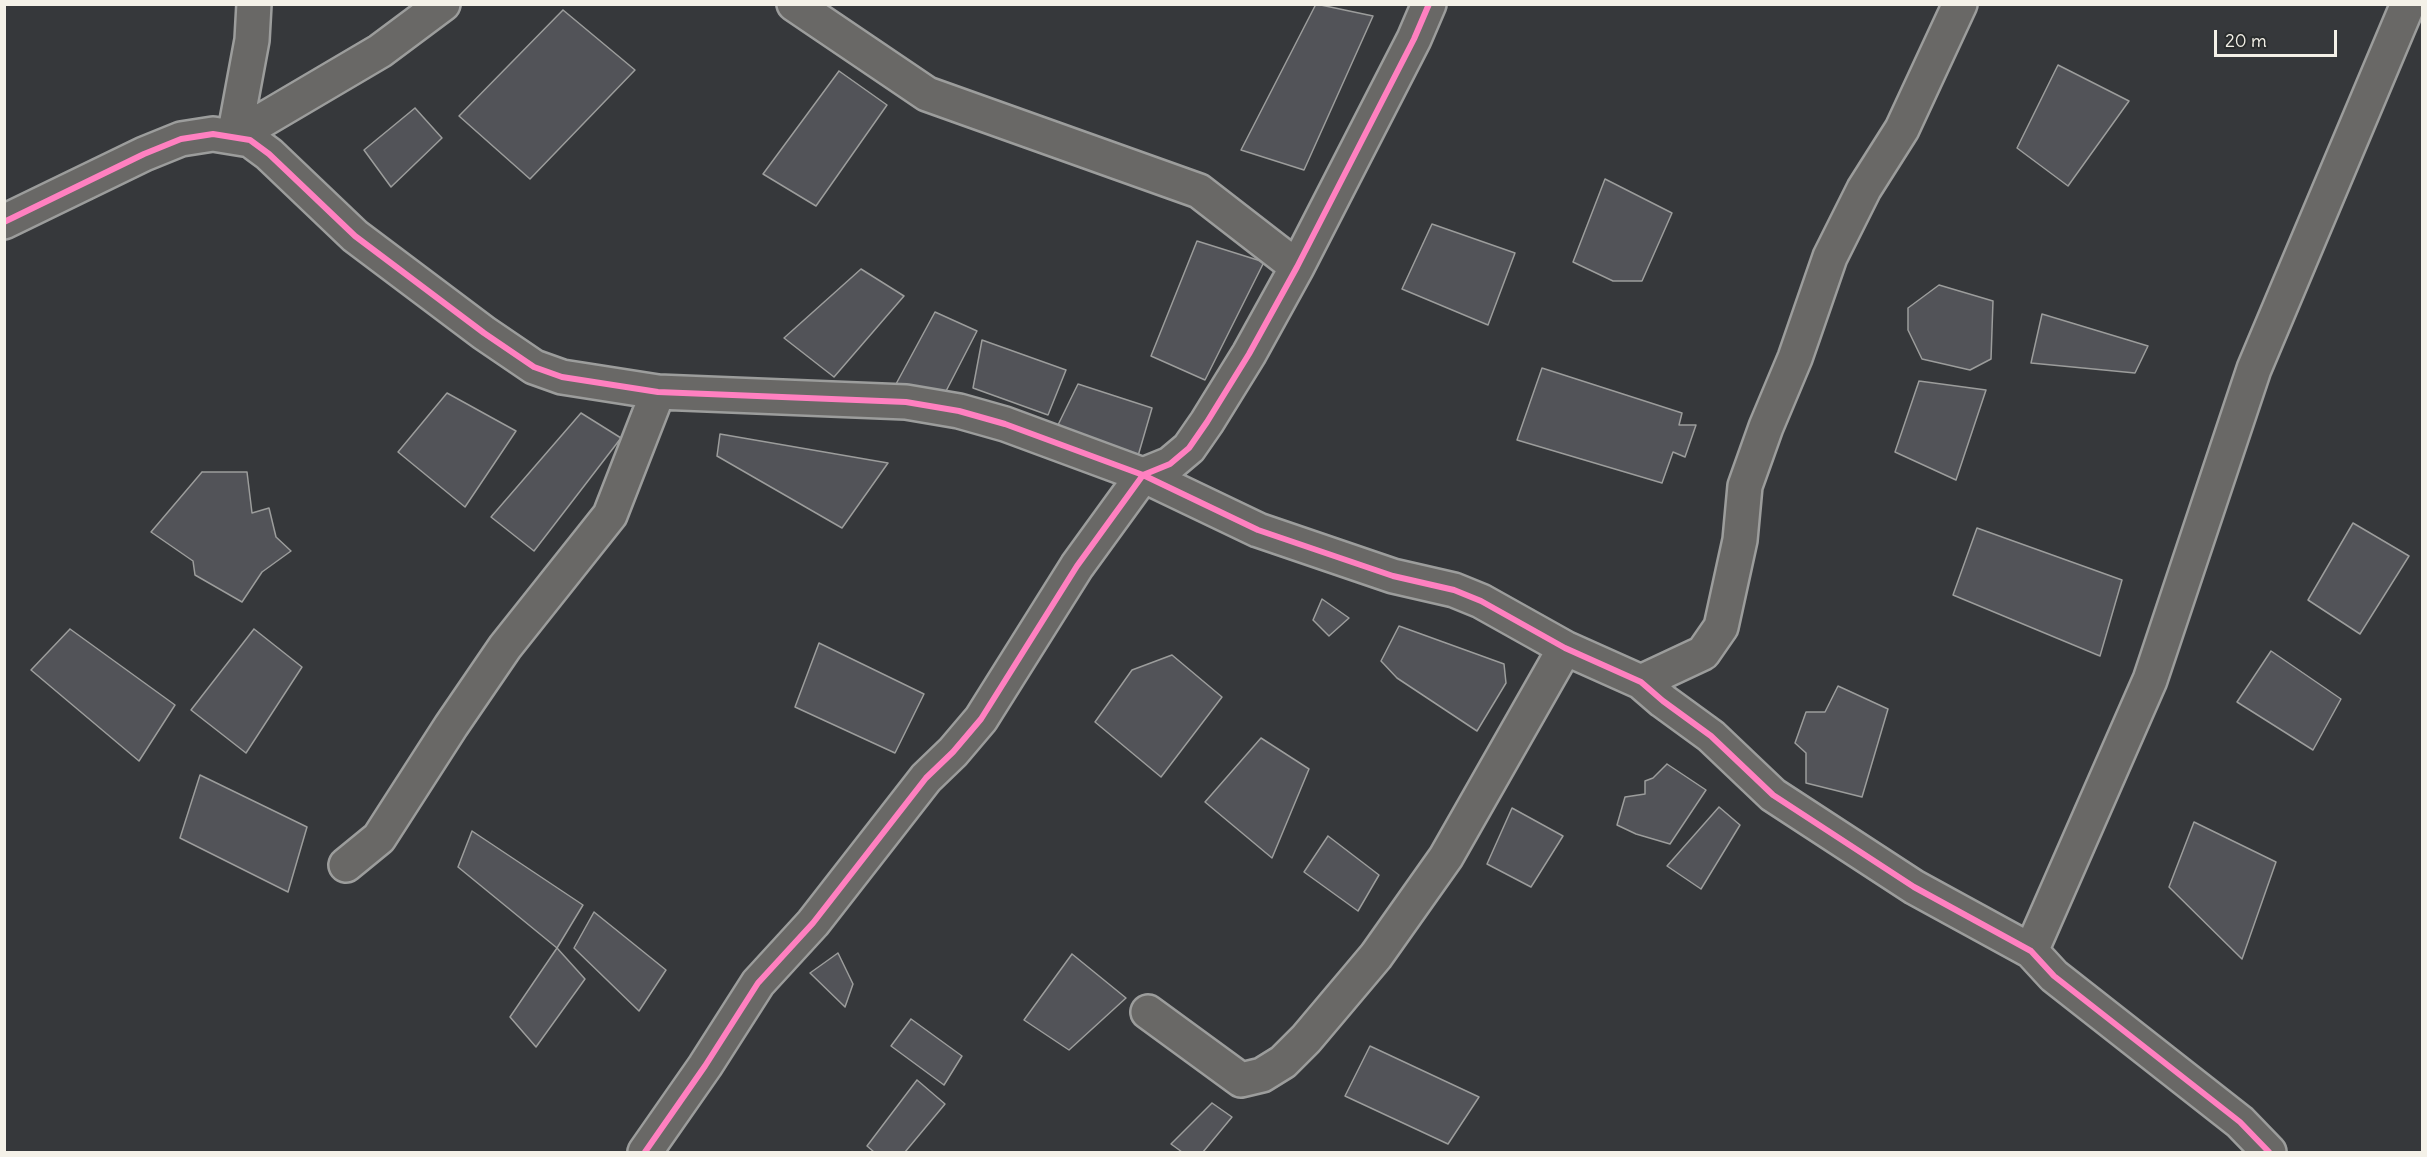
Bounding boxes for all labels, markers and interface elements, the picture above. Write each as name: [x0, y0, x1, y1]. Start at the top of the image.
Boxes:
scale bar: [2217, 18, 2340, 56]
text: 20 m: [2225, 29, 2267, 52]

